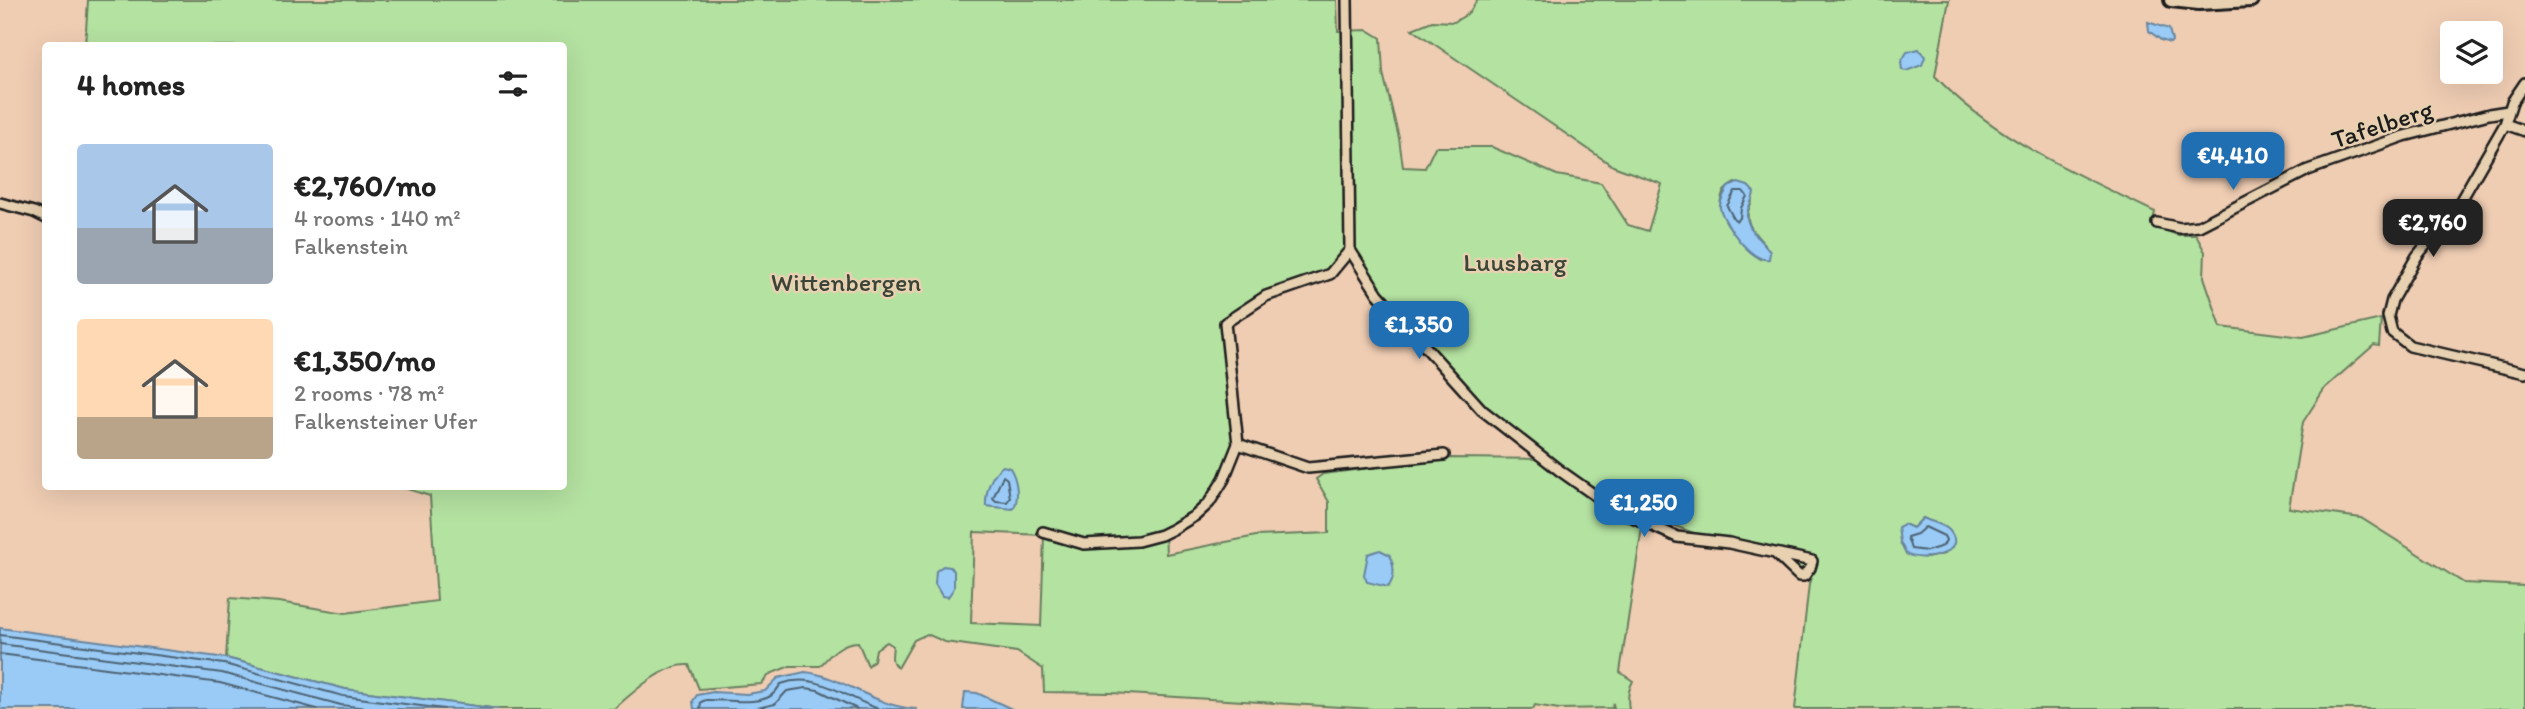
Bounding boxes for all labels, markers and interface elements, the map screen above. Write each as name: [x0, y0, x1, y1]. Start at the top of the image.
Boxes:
map controls: [2440, 21, 2503, 84]
button: layers: [2440, 21, 2503, 84]
icon: filters: [494, 65, 532, 103]
text: 4 homes: [77, 66, 185, 103]
street label: Tafelberg: [2327, 92, 2437, 155]
pin: €4,410: [2176, 132, 2290, 192]
text: €4,410: [2197, 141, 2269, 169]
text: €2,760/mo: [294, 167, 436, 204]
icon: home: [133, 172, 217, 256]
pin: €2,760: [2376, 200, 2490, 259]
text: 4 rooms · 140 m²: [294, 204, 461, 232]
text: €2,760: [2399, 208, 2467, 236]
text: Falkenstein: [294, 232, 408, 260]
park label: Luusbarg: [1463, 246, 1568, 278]
park label: Wittenbergen: [771, 266, 921, 298]
pin: €1,350: [1362, 302, 1476, 361]
text: €1,350: [1385, 310, 1453, 338]
text: €1,350/mo: [294, 342, 436, 379]
icon: home: [133, 347, 217, 431]
text: 2 rooms · 78 m²: [294, 379, 444, 407]
text: Falkensteiner Ufer: [294, 407, 477, 435]
pin: €1,250: [1587, 480, 1701, 539]
text: €1,250: [1610, 488, 1678, 516]

